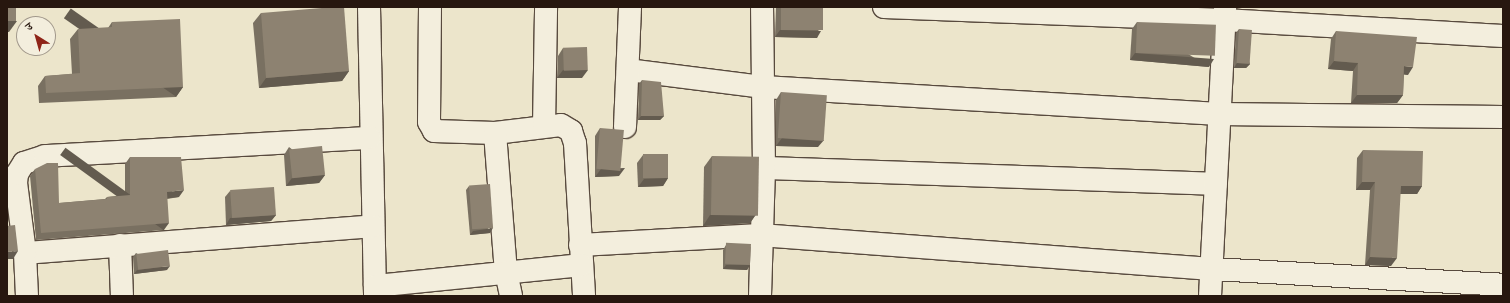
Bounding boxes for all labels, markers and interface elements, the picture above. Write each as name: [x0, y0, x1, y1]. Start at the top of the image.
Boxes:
north arrow: [16, 16, 56, 56]
text: उ: [23, 20, 35, 34]

